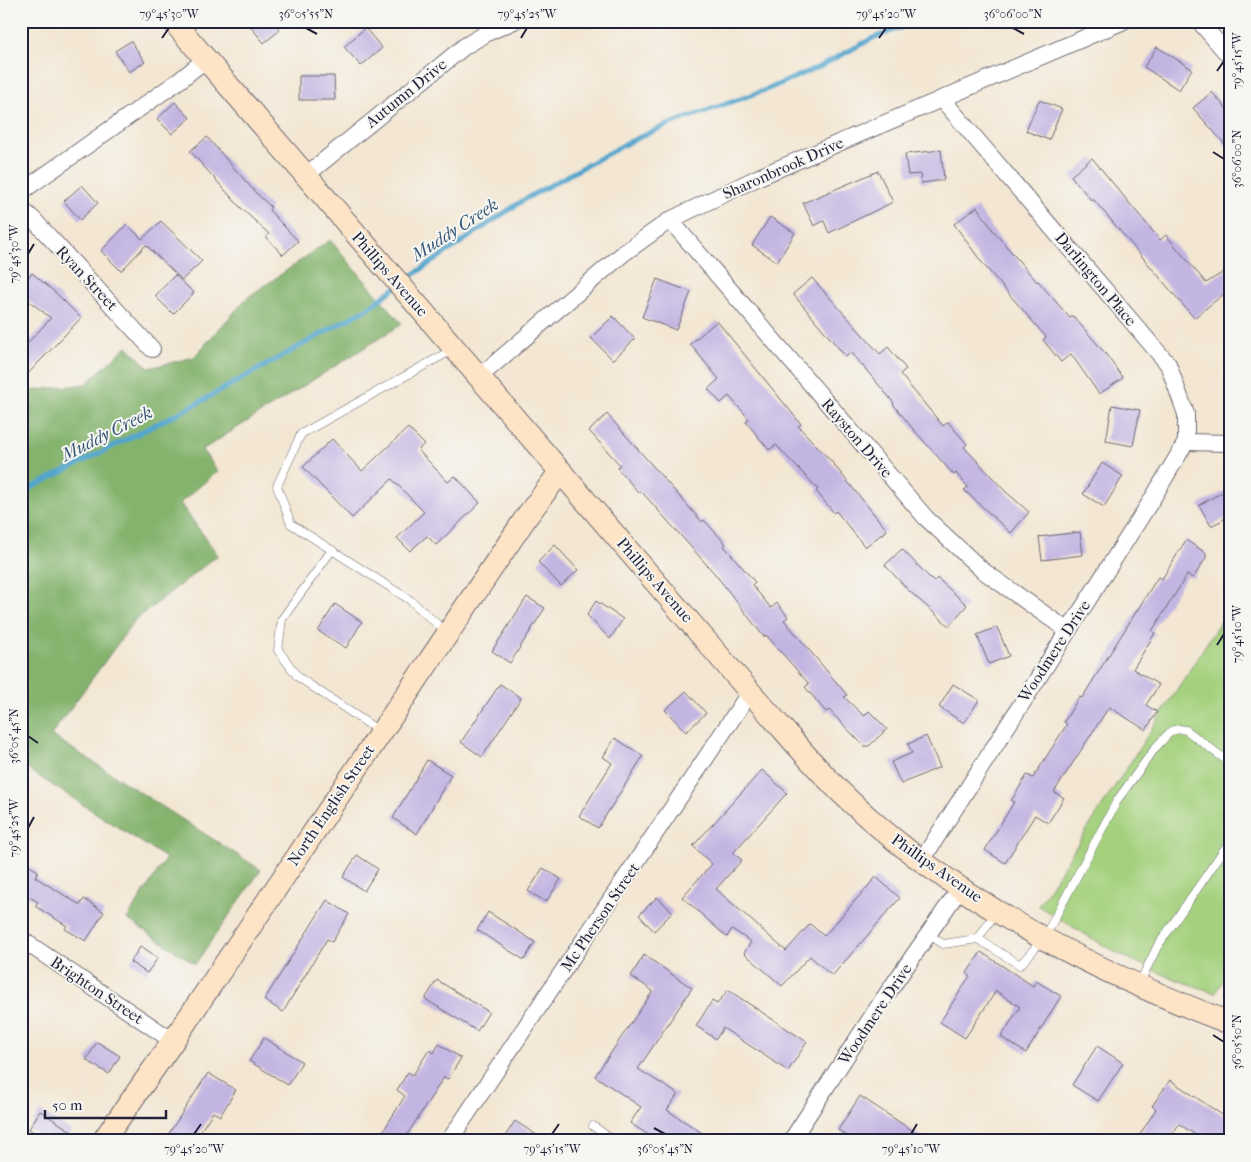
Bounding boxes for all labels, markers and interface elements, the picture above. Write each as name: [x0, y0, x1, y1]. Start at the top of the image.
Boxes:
text: 79°45'30"W: [140, 7, 200, 21]
text: 36°05'55"N: [279, 7, 333, 21]
text: 79°45'25"W: [498, 7, 558, 21]
text: 79°45'20"W: [856, 7, 917, 21]
text: 36°06'00"N: [984, 7, 1042, 21]
text: 79°45'15"W: [1230, 31, 1244, 89]
street label: Autumn Drive: [361, 54, 451, 132]
text: 36°06'00"N: [1230, 130, 1244, 188]
street label: Sharonbrook Drive: [720, 133, 847, 203]
water label: Muddy Creek: [406, 194, 502, 267]
text: 79°45'30"W: [7, 223, 21, 283]
street label: Phillips Avenue: [348, 228, 432, 321]
street label: Darlington Place: [1051, 228, 1141, 330]
street label: Ryan Street: [52, 242, 122, 315]
street label: Rayston Drive: [817, 394, 897, 482]
water label: Muddy Creek: [56, 402, 156, 467]
street label: Phillips Avenue: [613, 534, 697, 627]
street label: Woodmere Drive: [1013, 596, 1094, 706]
text: 79°45'10"W: [1230, 604, 1244, 663]
text: 36°05'45"N: [7, 708, 21, 764]
street label: North English Street: [283, 741, 379, 869]
text: 79°45'25"W: [7, 797, 21, 857]
street label: Phillips Avenue: [888, 830, 986, 906]
street label: Mc Pherson Street: [557, 859, 644, 975]
street label: Brighton Street: [47, 952, 147, 1028]
street label: Woodmere Drive: [834, 960, 916, 1069]
text: 36°05'50"N: [1230, 1014, 1244, 1070]
scale bar: [45, 1087, 166, 1119]
text: 50 m: [52, 1096, 83, 1114]
text: 79°45'20"W: [164, 1142, 225, 1156]
text: 79°45'15"W: [524, 1142, 582, 1156]
text: 36°05'45"N: [637, 1142, 693, 1156]
text: 79°45'10"W: [882, 1142, 941, 1156]

